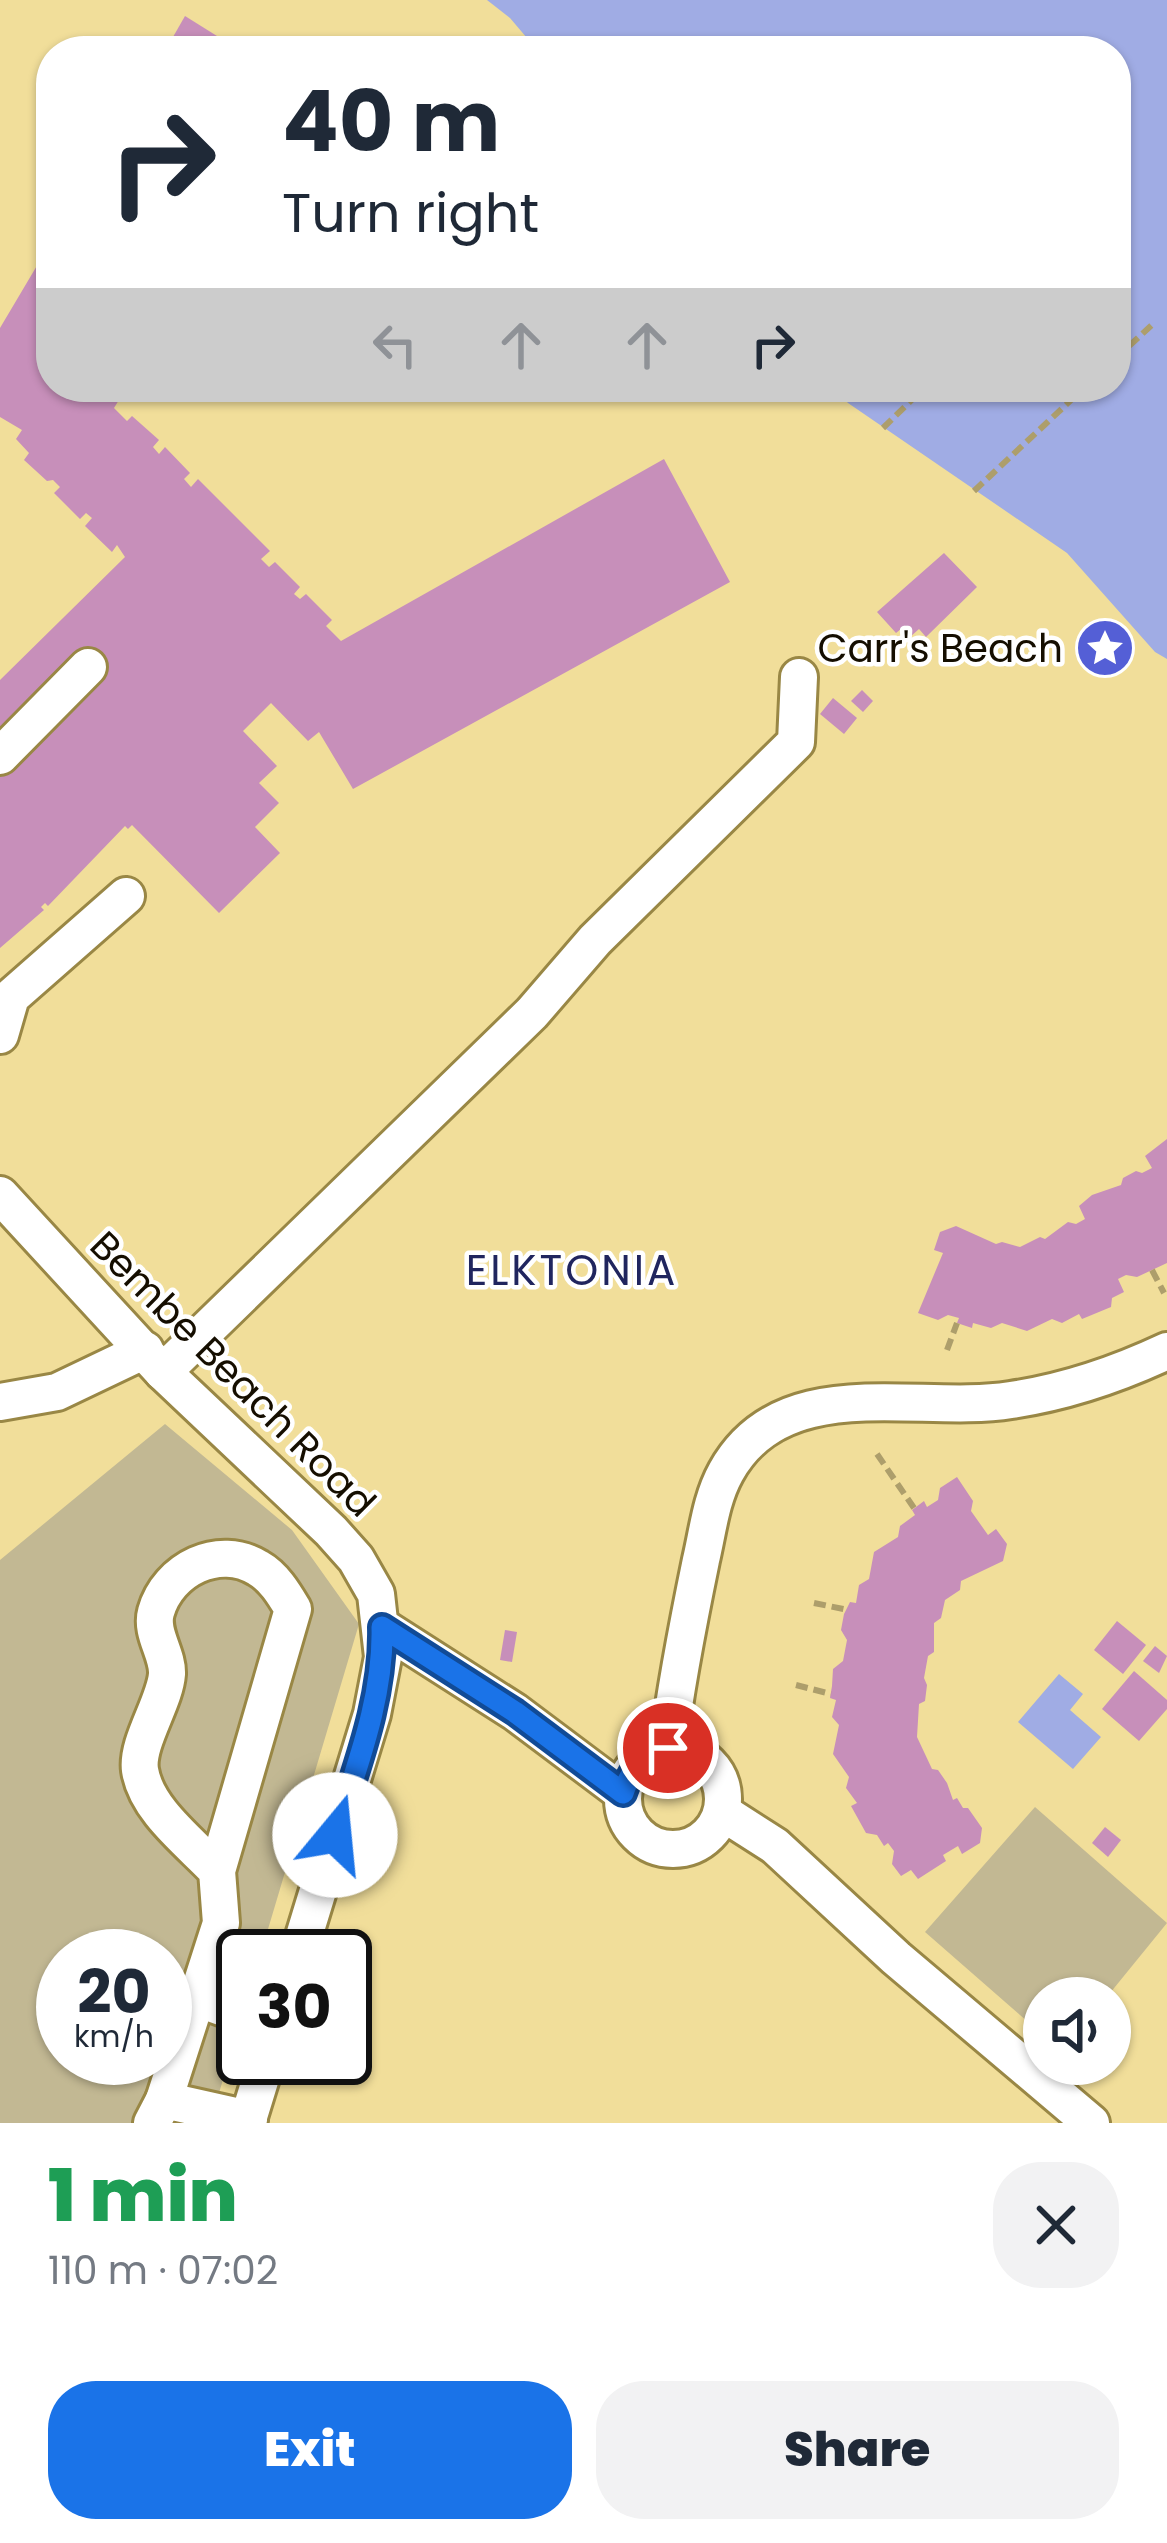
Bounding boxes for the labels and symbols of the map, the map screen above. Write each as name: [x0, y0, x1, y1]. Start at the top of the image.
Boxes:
place icon: Carr's Beach: [1074, 617, 1136, 679]
place label: Carr's Beach: [817, 621, 1063, 676]
street label: Bembe Beach Road: [78, 1219, 388, 1529]
district label: ELKTONIA: [466, 1241, 678, 1300]
pin: [617, 1697, 719, 1799]
position arrow: [272, 1772, 398, 1898]
speed limit sign: 30: [216, 1929, 372, 2085]

